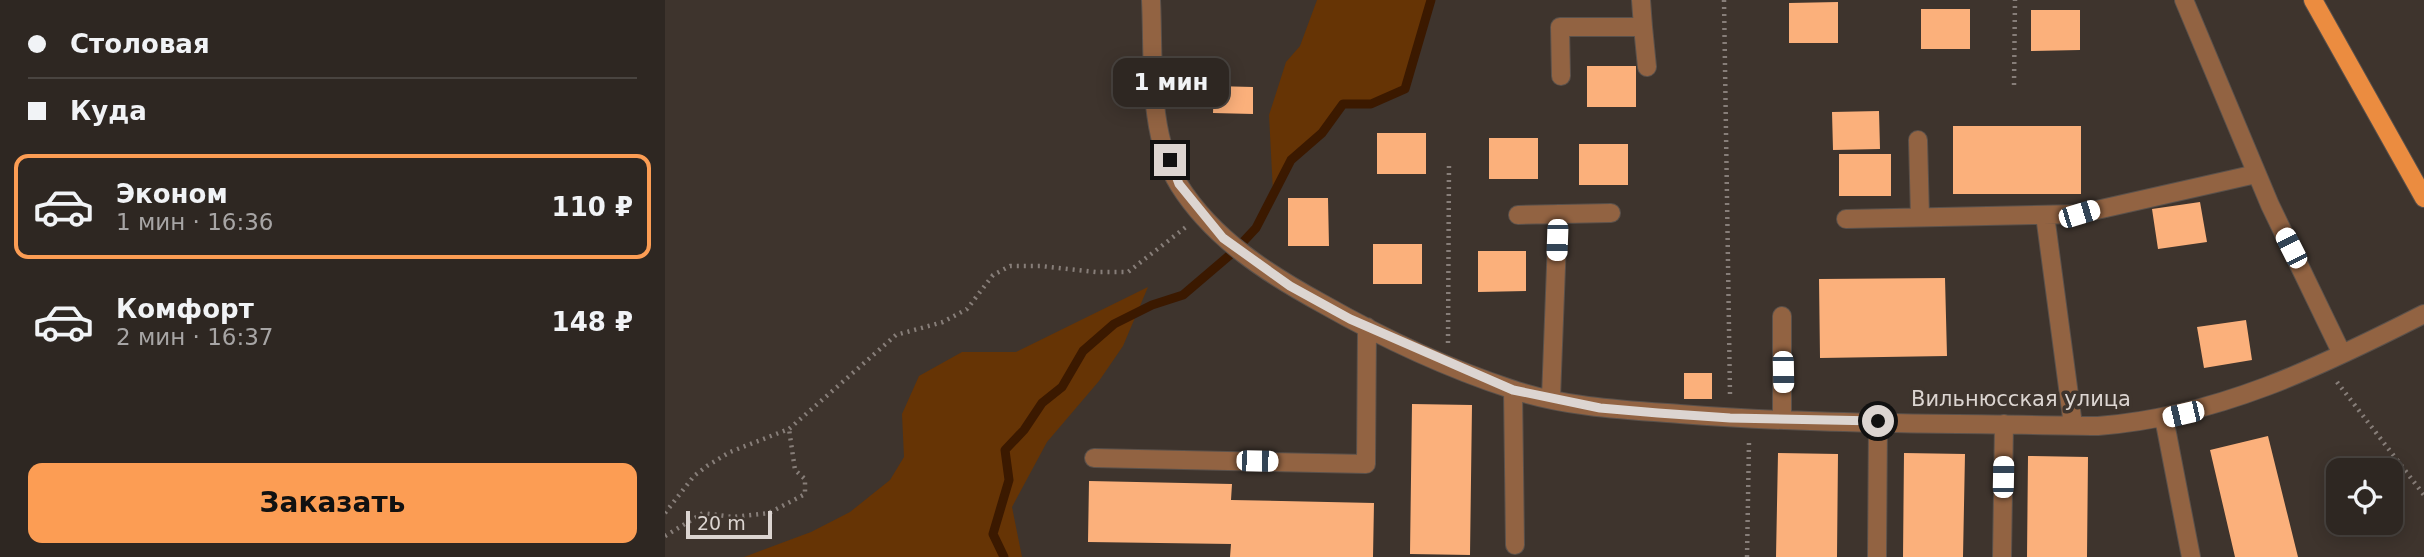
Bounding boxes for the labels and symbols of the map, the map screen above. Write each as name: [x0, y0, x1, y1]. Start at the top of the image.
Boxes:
callout: 1 мин: [1112, 58, 1228, 108]
route end: [1154, 144, 1186, 176]
car: [2056, 198, 2103, 230]
car: [1546, 219, 1569, 261]
car: [2273, 225, 2310, 271]
car: [1773, 351, 1794, 393]
street label: Вильнюсская улица: [1911, 387, 2131, 411]
car: [2161, 399, 2206, 429]
route start: [1862, 405, 1894, 437]
car: [1236, 450, 1279, 472]
car: [1993, 456, 2014, 498]
scale bar: [686, 508, 772, 540]

